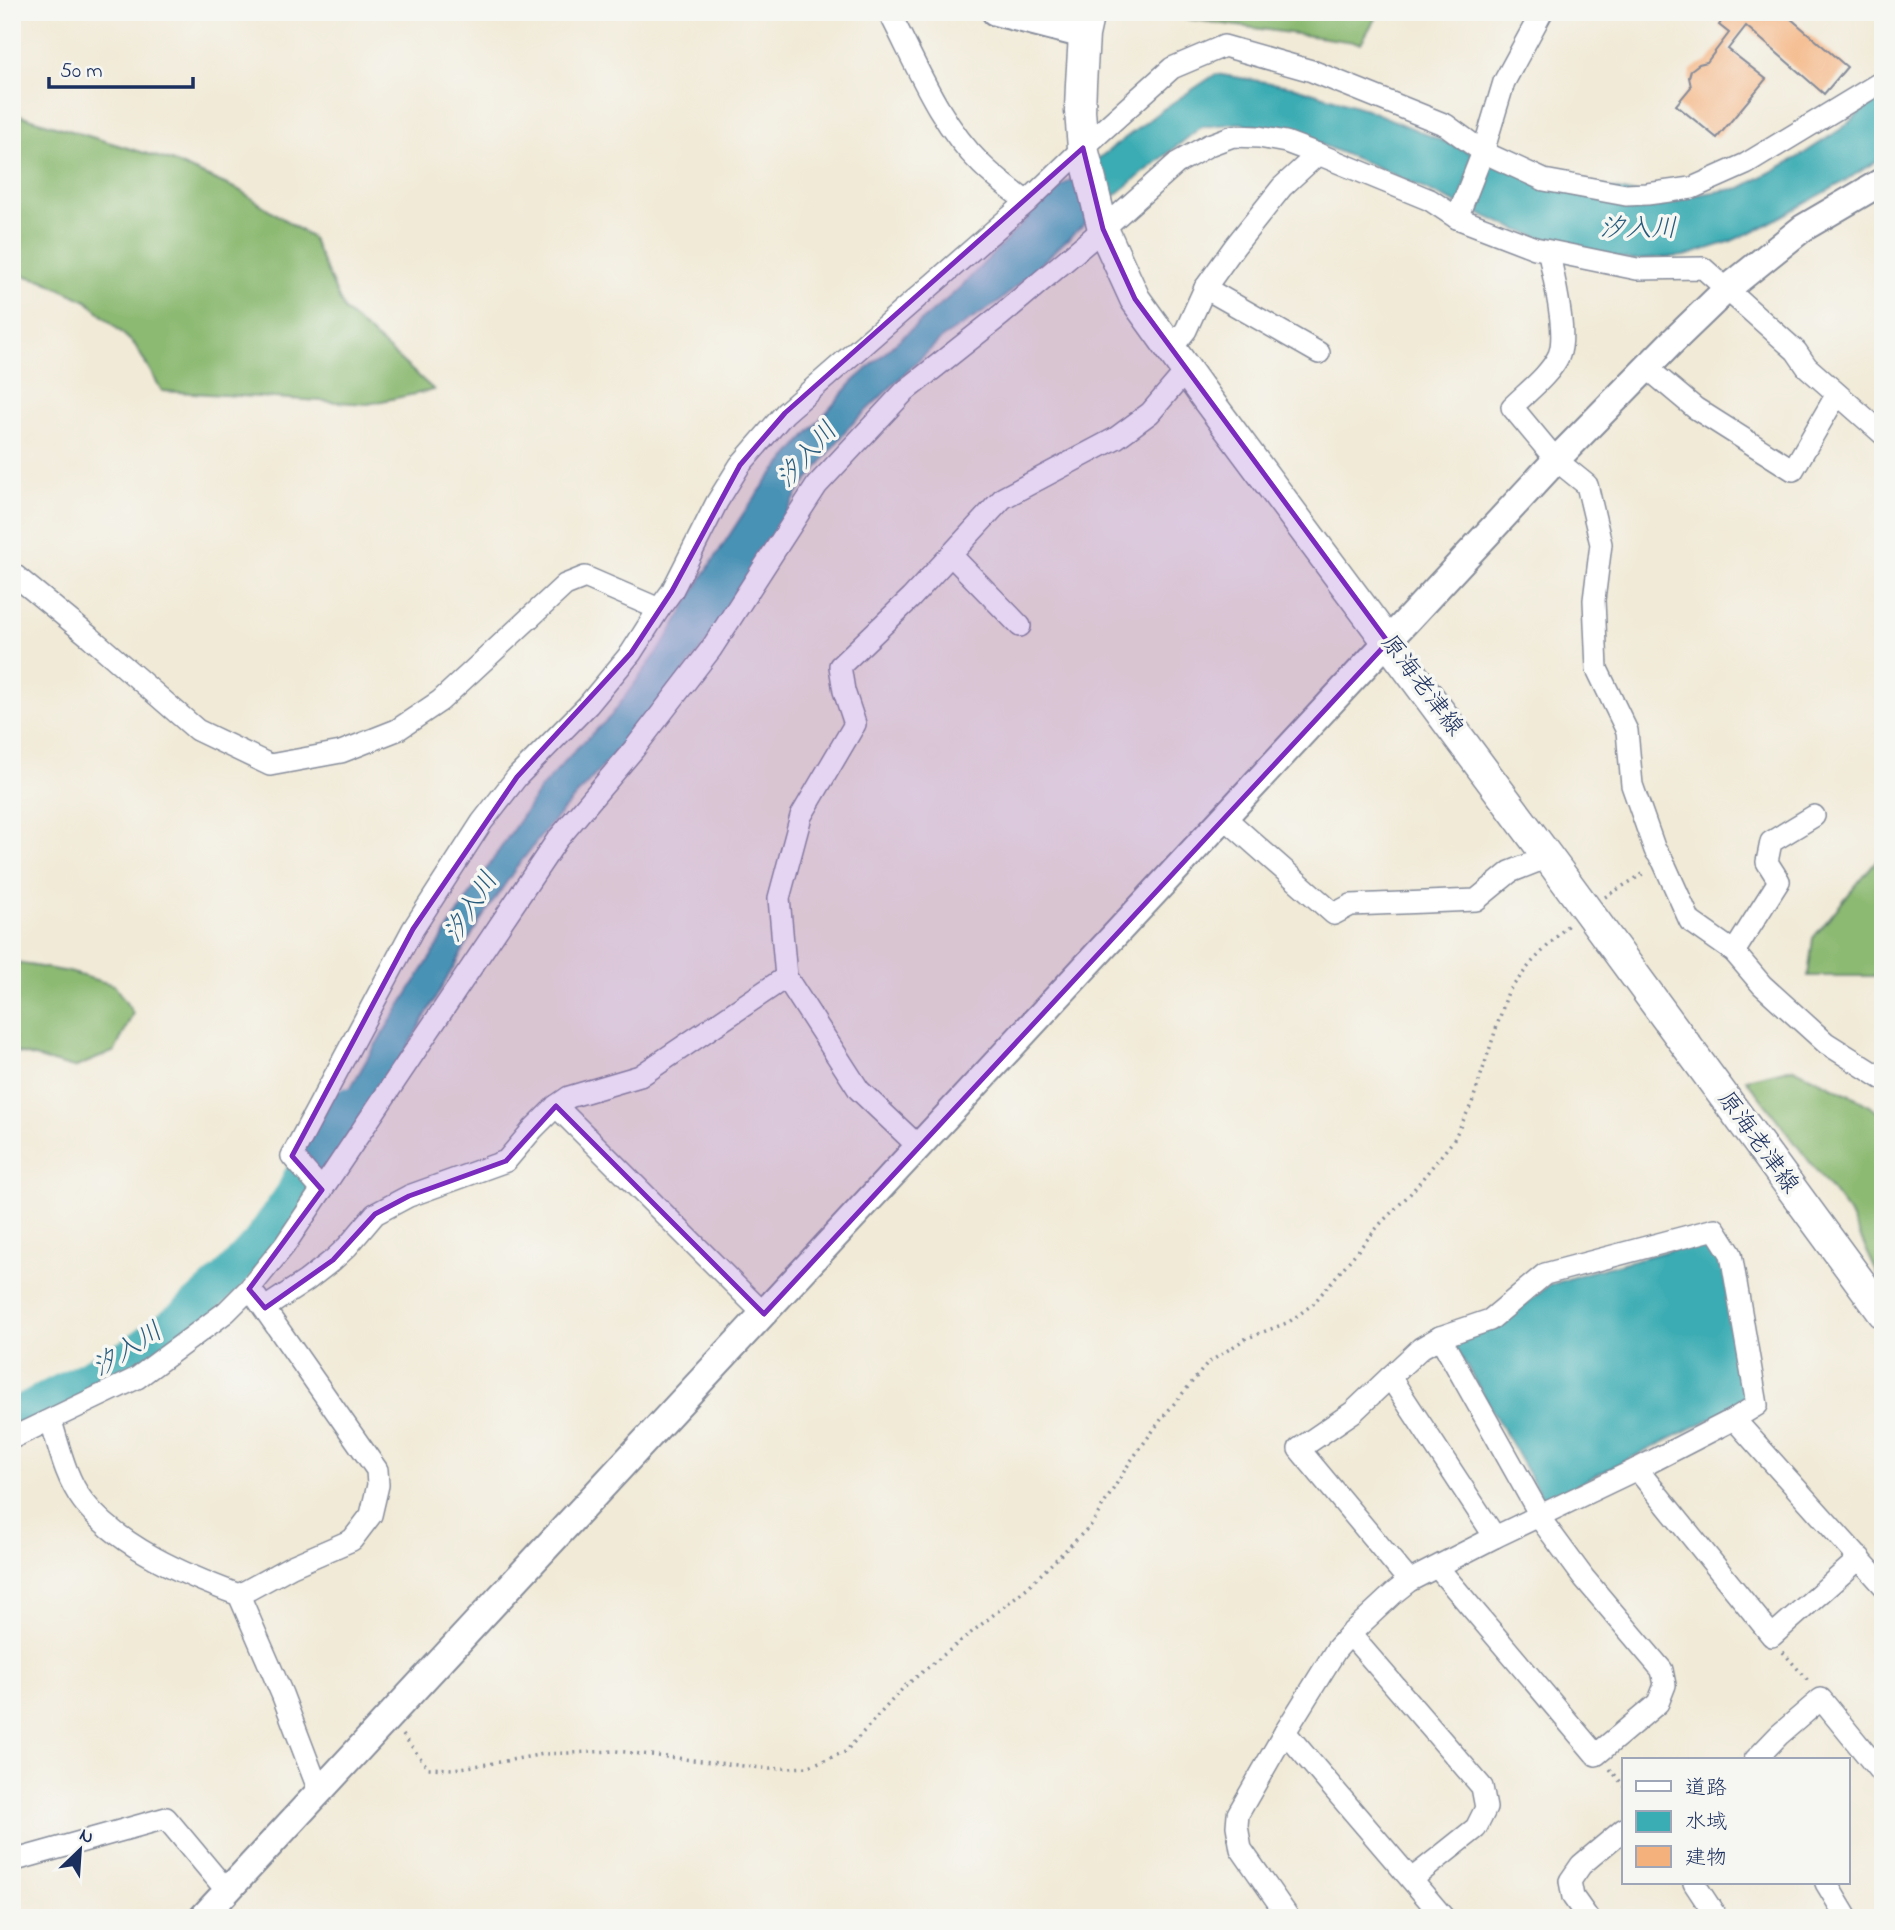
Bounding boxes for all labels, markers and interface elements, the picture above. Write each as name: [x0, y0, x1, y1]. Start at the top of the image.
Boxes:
scale bar: [49, 46, 192, 90]
text: 50 m: [60, 57, 103, 87]
water label: 汐入川: [1599, 211, 1677, 249]
water label: 汐入川: [768, 414, 848, 498]
street label: 原海老津線: [1371, 628, 1471, 744]
water label: 汐入川: [435, 865, 509, 951]
street label: 原海老津線: [1708, 1084, 1806, 1202]
water label: 汐入川: [85, 1314, 171, 1388]
legend: [1622, 1758, 1850, 1884]
text: 道路: [1685, 1774, 1727, 1804]
text: 水域: [1685, 1808, 1727, 1838]
north arrow: [46, 1814, 116, 1884]
text: N: [75, 1822, 98, 1852]
text: 建物: [1685, 1844, 1727, 1874]

